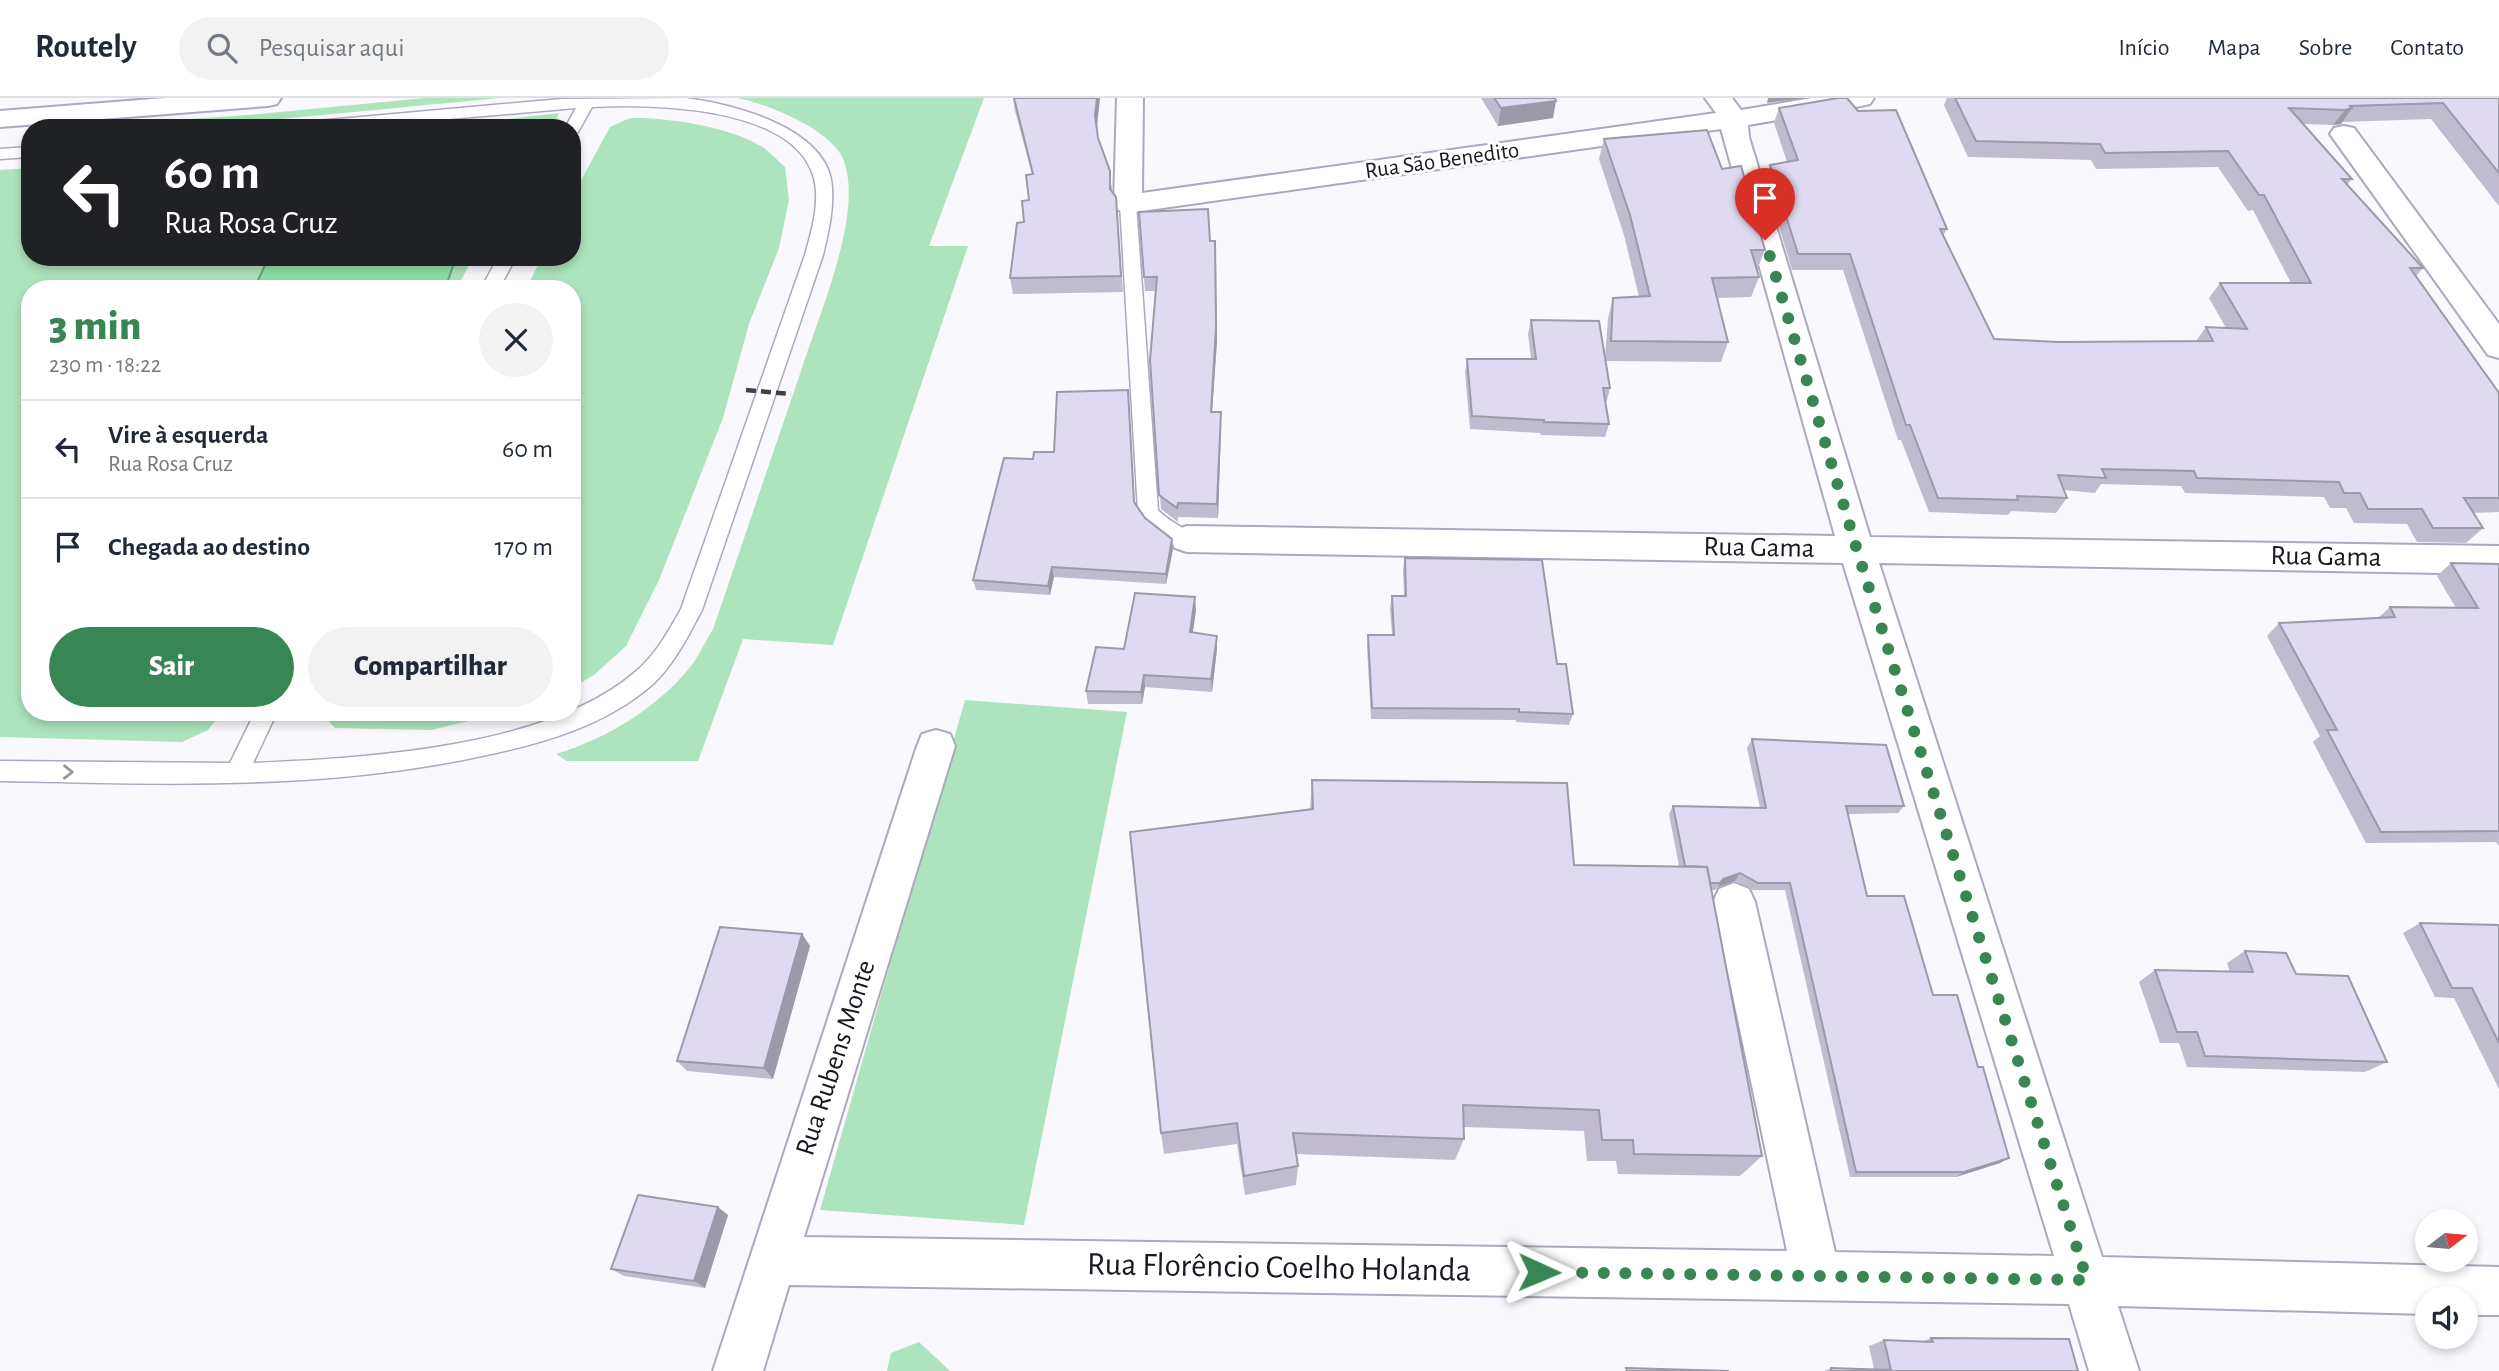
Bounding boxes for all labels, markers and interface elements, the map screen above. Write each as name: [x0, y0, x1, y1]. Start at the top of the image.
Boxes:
search box: [179, 17, 669, 80]
icon: search: [203, 29, 241, 67]
text: Routely: [35, 31, 137, 64]
text: Pesquisar aqui: [259, 35, 404, 61]
text: Início: [2118, 36, 2170, 60]
text: Mapa: [2208, 36, 2261, 60]
text: Sobre: [2299, 36, 2352, 60]
text: Contato: [2390, 36, 2464, 60]
street label: Rua São Benedito: [1363, 139, 1521, 183]
icon: left: [49, 147, 140, 238]
text: 60 m: [164, 149, 260, 198]
pin: [1735, 168, 1795, 240]
icon: arrive: [1746, 179, 1784, 217]
text: Rua Rosa Cruz: [164, 207, 338, 239]
button: close: [479, 303, 553, 377]
text: 3 min: [49, 305, 141, 347]
text: 230 m · 18:22: [49, 354, 161, 377]
text: Vire à esquerda: [108, 422, 269, 448]
icon: left: [49, 430, 87, 468]
text: 60 m: [502, 436, 553, 462]
text: Rua Rosa Cruz: [108, 453, 233, 476]
icon: arrive: [49, 528, 87, 566]
street label: Rua Gama: [1703, 533, 1815, 563]
text: Chegada ao destino: [108, 534, 310, 560]
text: 170 m: [494, 534, 553, 560]
street label: Rua Gama: [2270, 542, 2382, 572]
button: Sair: [49, 627, 294, 707]
button: Compartilhar: [308, 627, 553, 707]
one-way arrow: [63, 764, 74, 779]
street label: Rua Rubens Monte: [791, 957, 881, 1159]
north arrow: [2415, 1209, 2478, 1272]
map controls: [2415, 1209, 2478, 1349]
position arrow: [1502, 1235, 1576, 1309]
street label: Rua Florêncio Coelho Holanda: [1087, 1248, 1471, 1288]
button: sound: [2415, 1286, 2478, 1349]

